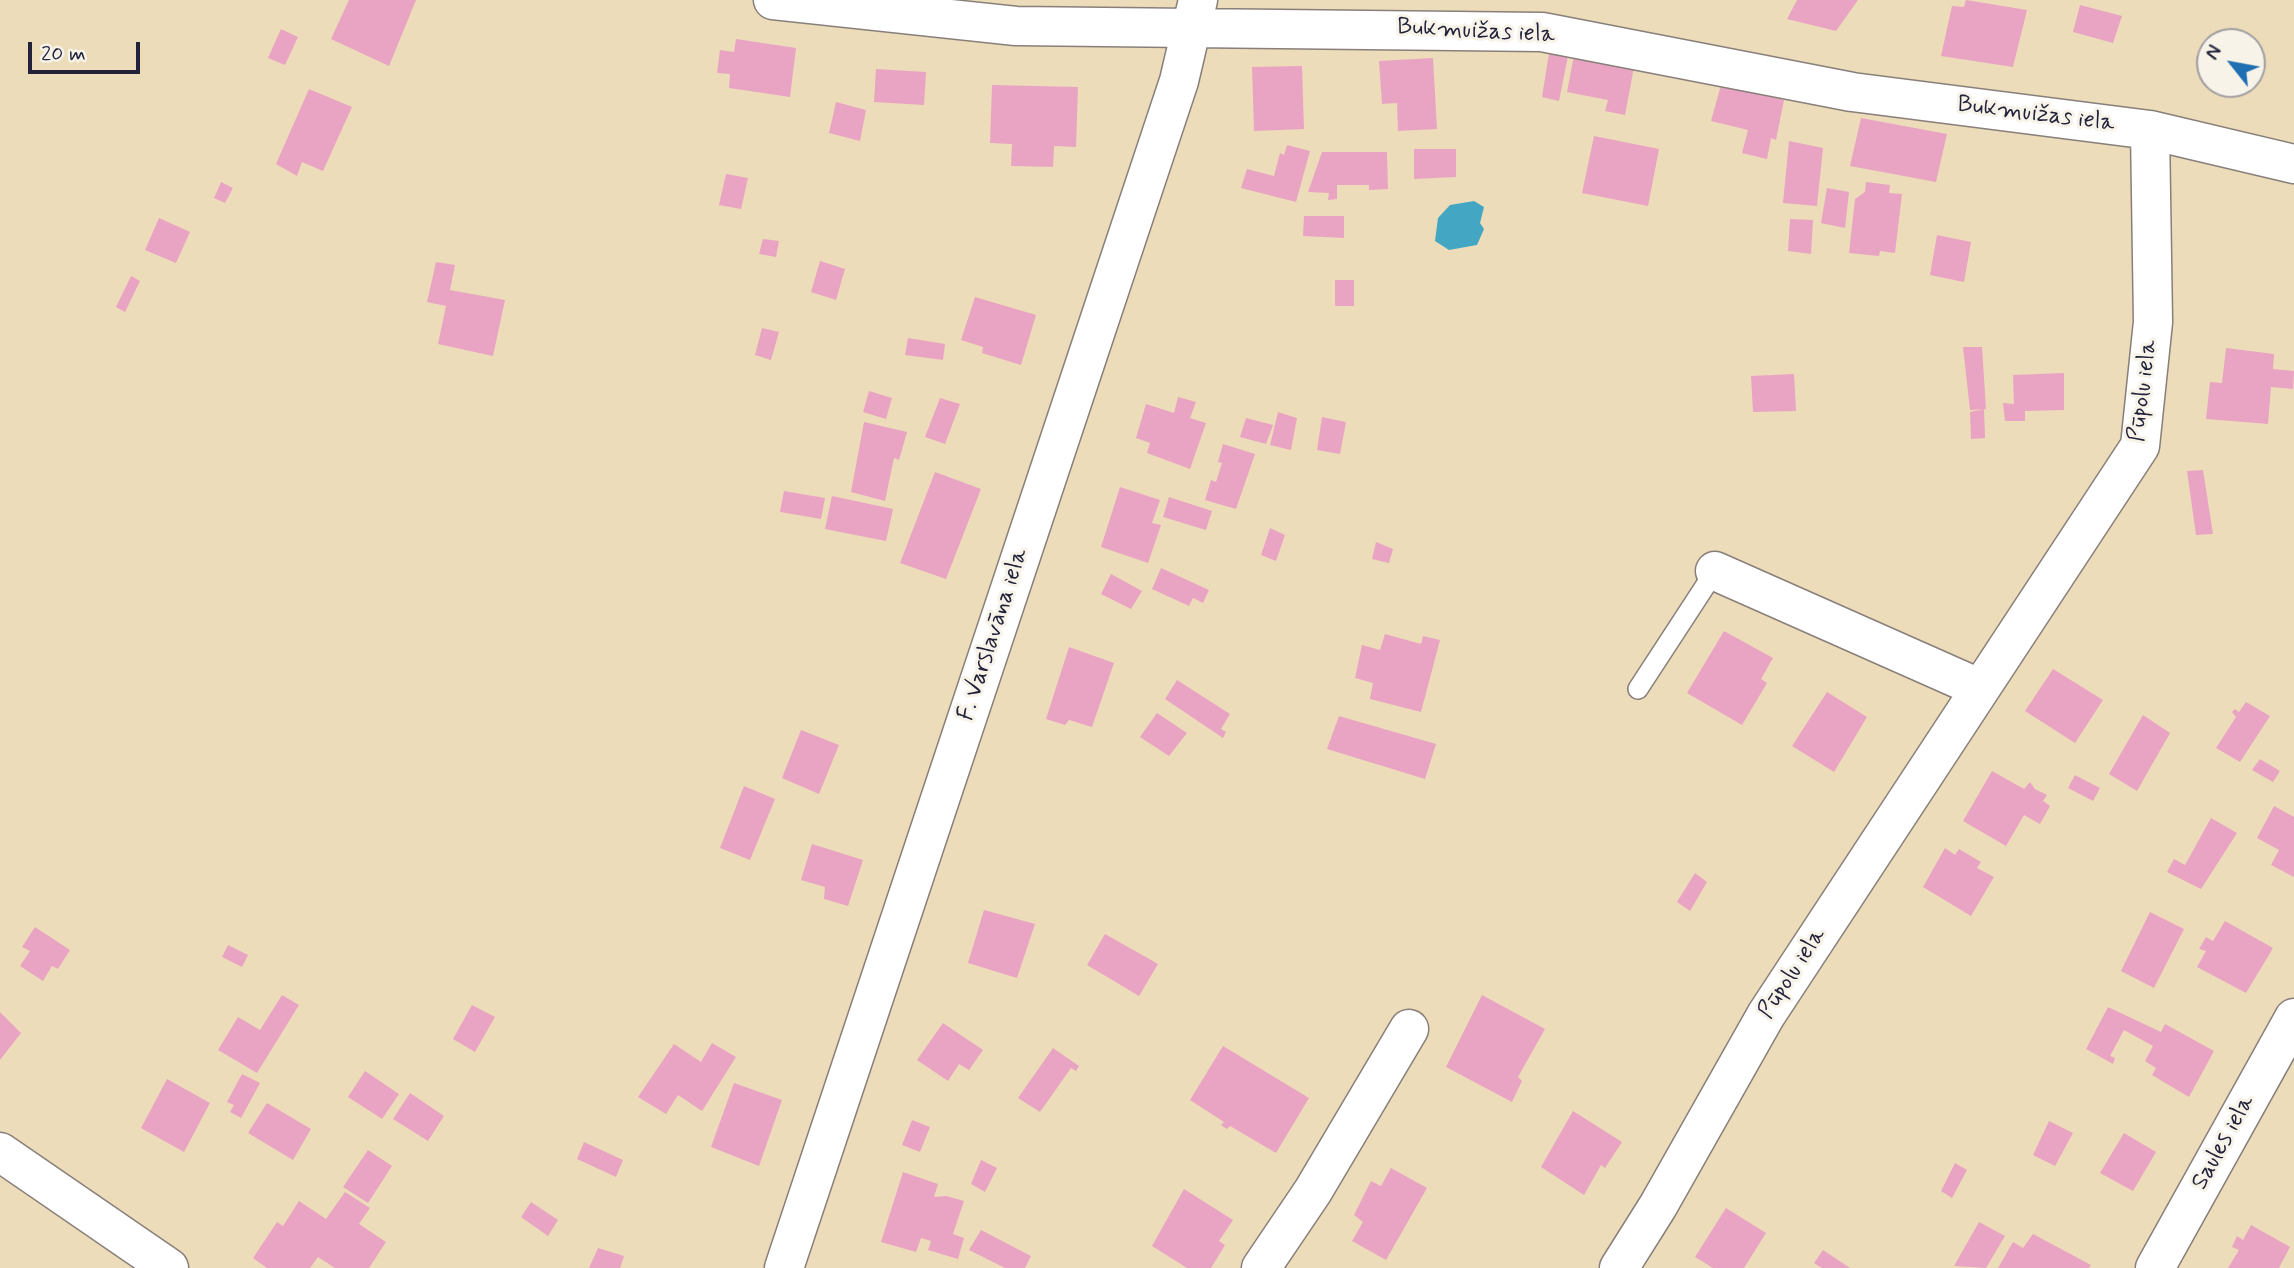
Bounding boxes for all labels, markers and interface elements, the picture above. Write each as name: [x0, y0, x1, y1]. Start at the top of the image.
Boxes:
street label: Bukmuižas iela: [1396, 13, 1556, 51]
scale bar: [32, 28, 144, 72]
north arrow: [2196, 28, 2266, 98]
text: 20 m: [41, 40, 86, 68]
text: N: [2200, 41, 2228, 65]
street label: Bukmuižas iela: [1956, 91, 2116, 139]
street label: Pūpolu iela: [2123, 338, 2165, 444]
street label: F. Varslavāna iela: [953, 545, 1035, 725]
street label: Pūpolu iela: [1753, 923, 1833, 1025]
street label: Saules iela: [2186, 1091, 2262, 1195]

